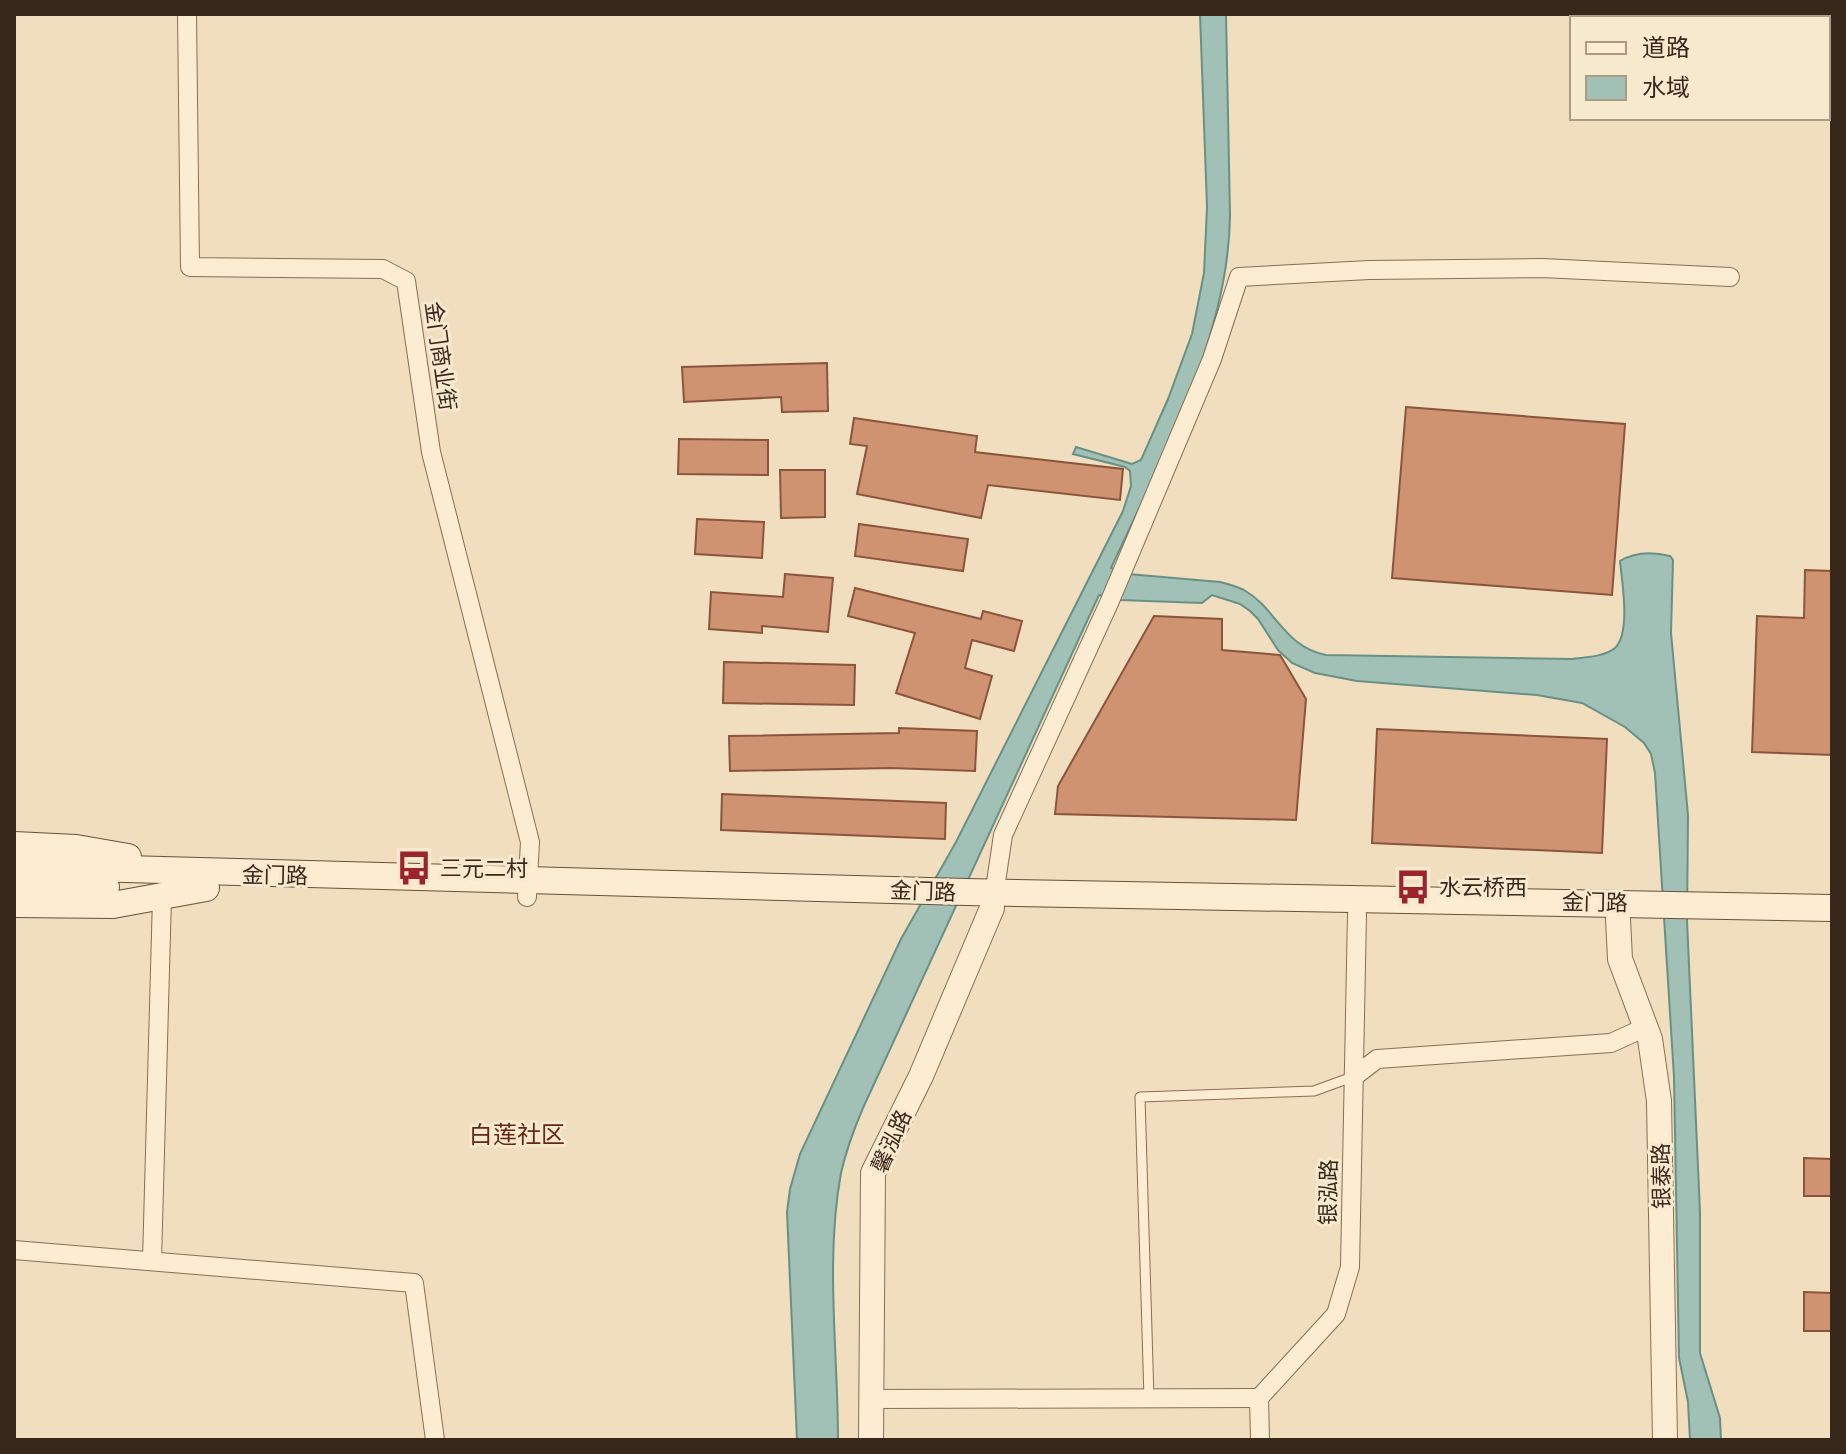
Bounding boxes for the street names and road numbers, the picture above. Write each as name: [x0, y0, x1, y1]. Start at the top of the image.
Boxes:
street label: 金门商业街: [419, 300, 462, 412]
street label: 金门路: [242, 861, 308, 890]
street label: 金门路: [890, 877, 956, 906]
street label: 金门路: [1562, 888, 1628, 917]
street label: 馨泓路: [866, 1106, 917, 1177]
street label: 银泰路: [1647, 1143, 1676, 1209]
street label: 银泓路: [1314, 1159, 1343, 1225]

